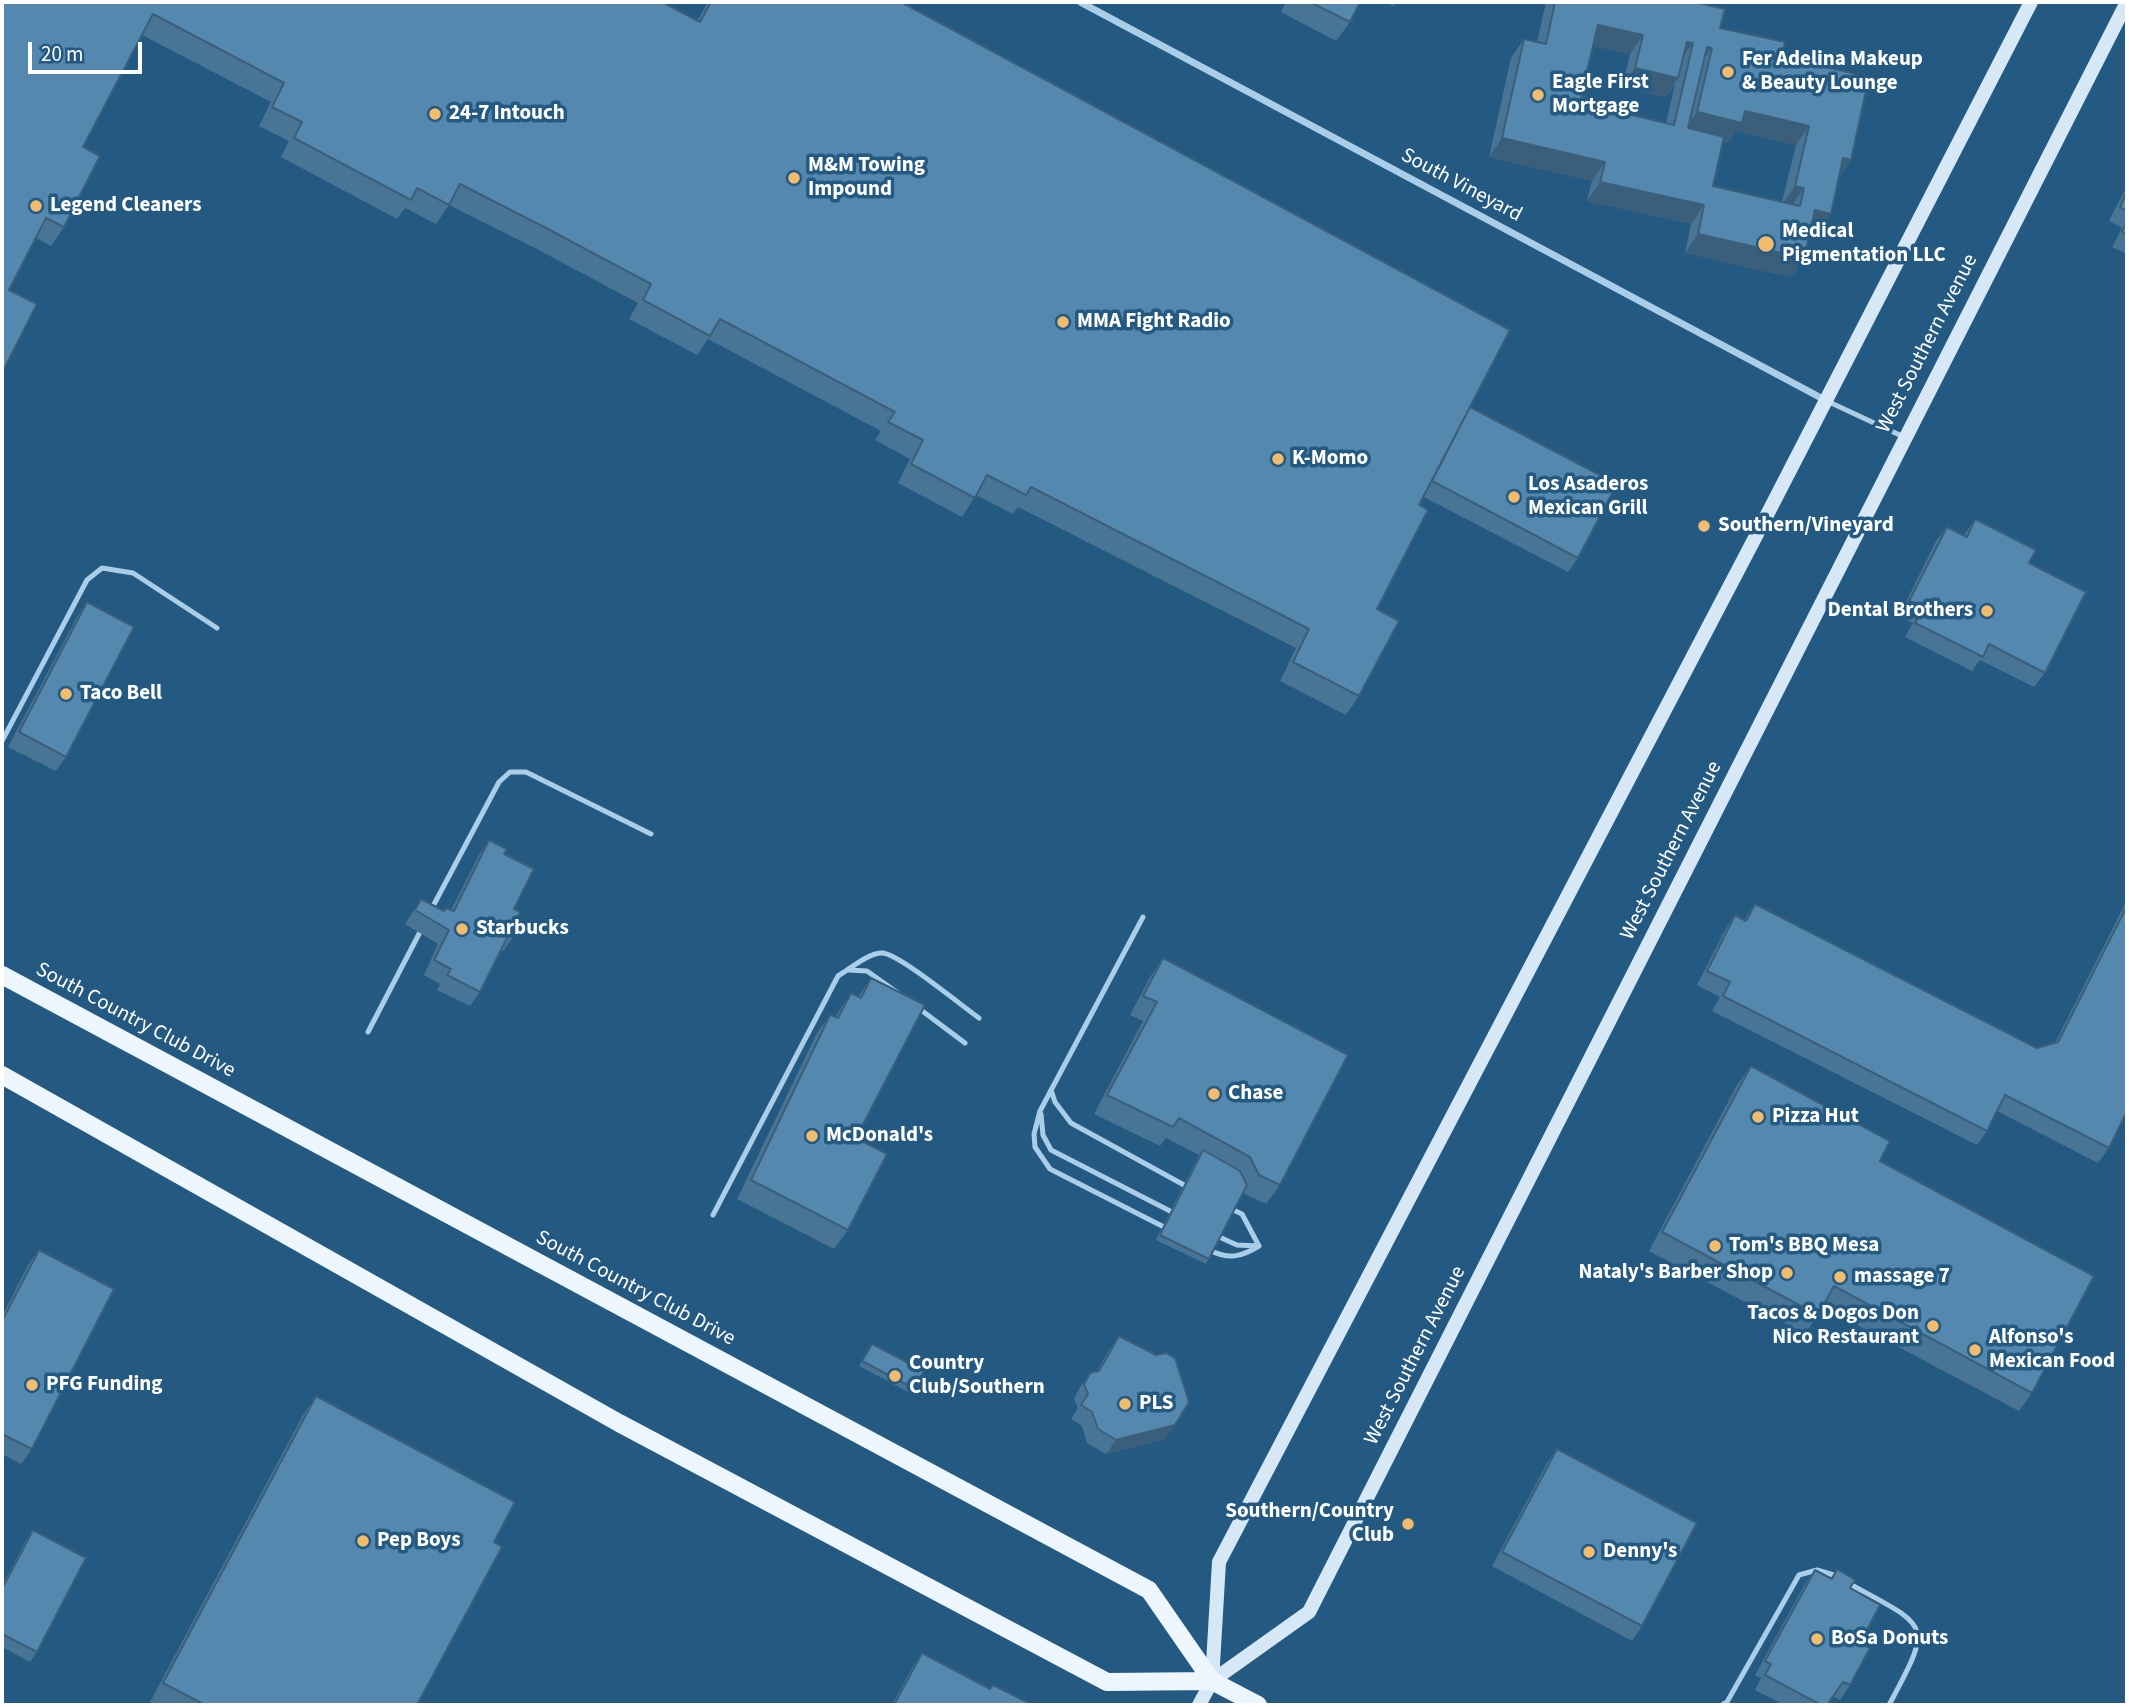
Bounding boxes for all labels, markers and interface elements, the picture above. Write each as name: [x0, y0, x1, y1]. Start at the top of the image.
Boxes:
scale bar: [32, 28, 145, 72]
text: 20 m: [41, 39, 83, 69]
place label: Fer Adelina Makeup & Beauty Lounge: [1742, 47, 1923, 97]
marker: Fer Adelina Makeup & Beauty Lounge: [1720, 64, 1736, 80]
place label: Eagle First Mortgage: [1552, 70, 1649, 120]
marker: Eagle First Mortgage: [1530, 87, 1546, 103]
place label: 24-7 Intouch: [449, 101, 565, 127]
marker: 24-7 Intouch: [427, 106, 443, 122]
street label: South Vineyard: [1396, 144, 1526, 228]
place label: M&M Towing Impound: [808, 153, 925, 203]
marker: M&M Towing Impound: [786, 170, 802, 186]
place label: Legend Cleaners: [50, 193, 202, 219]
marker: Legend Cleaners: [28, 198, 44, 214]
place label: Medical Pigmentation LLC: [1782, 219, 1946, 269]
marker: Medical Pigmentation LLC: [1756, 234, 1776, 254]
street label: West Southern Avenue: [1872, 250, 1984, 438]
place label: MMA Fight Radio: [1077, 309, 1231, 335]
marker: MMA Fight Radio: [1055, 314, 1071, 330]
place label: K-Momo: [1292, 446, 1368, 472]
marker: K-Momo: [1270, 451, 1286, 467]
place label: Los Asaderos Mexican Grill: [1528, 472, 1648, 522]
marker: Los Asaderos Mexican Grill: [1506, 489, 1522, 505]
place label: Southern/Vineyard: [1718, 513, 1894, 539]
marker: Southern/Vineyard: [1696, 518, 1712, 534]
place label: Dental Brothers: [1828, 598, 1973, 624]
marker: Dental Brothers: [1979, 603, 1995, 619]
place label: Taco Bell: [80, 681, 162, 707]
marker: Taco Bell: [58, 686, 74, 702]
street label: West Southern Avenue: [1616, 757, 1728, 945]
place label: Starbucks: [476, 916, 569, 942]
marker: Starbucks: [454, 921, 470, 937]
street label: South Country Club Drive: [31, 958, 239, 1084]
place label: Chase: [1228, 1081, 1283, 1107]
marker: Chase: [1206, 1086, 1222, 1102]
place label: Pizza Hut: [1772, 1104, 1859, 1130]
marker: Pizza Hut: [1750, 1109, 1766, 1125]
place label: McDonald's: [826, 1123, 933, 1149]
marker: McDonald's: [804, 1128, 820, 1144]
street label: South Country Club Drive: [531, 1226, 739, 1352]
place label: Tom's BBQ Mesa: [1729, 1233, 1879, 1259]
marker: Tom's BBQ Mesa: [1707, 1238, 1723, 1254]
place label: Nataly's Barber Shop: [1578, 1260, 1773, 1286]
street label: West Southern Avenue: [1360, 1262, 1472, 1450]
place label: massage 7: [1854, 1264, 1950, 1290]
marker: Nataly's Barber Shop: [1779, 1265, 1795, 1281]
marker: massage 7: [1832, 1269, 1848, 1285]
place label: Tacos & Dogos Don Nico Restaurant: [1747, 1301, 1919, 1351]
marker: Tacos & Dogos Don Nico Restaurant: [1925, 1318, 1941, 1334]
place label: Alfonso's Mexican Food: [1989, 1325, 2115, 1375]
marker: Alfonso's Mexican Food: [1967, 1342, 1983, 1358]
place label: Country Club/Southern: [909, 1351, 1045, 1401]
marker: Country Club/Southern: [887, 1368, 903, 1384]
place label: PFG Funding: [46, 1372, 163, 1398]
marker: PFG Funding: [24, 1377, 40, 1393]
place label: PLS: [1139, 1391, 1173, 1417]
marker: PLS: [1117, 1396, 1133, 1412]
place label: Southern/Country Club: [1225, 1499, 1394, 1549]
marker: Southern/Country Club: [1400, 1516, 1416, 1532]
place label: Pep Boys: [377, 1528, 461, 1554]
marker: Pep Boys: [355, 1533, 371, 1549]
place label: Denny's: [1603, 1539, 1677, 1565]
marker: Denny's: [1581, 1544, 1597, 1560]
place label: BoSa Donuts: [1831, 1626, 1948, 1652]
marker: BoSa Donuts: [1809, 1631, 1825, 1647]

